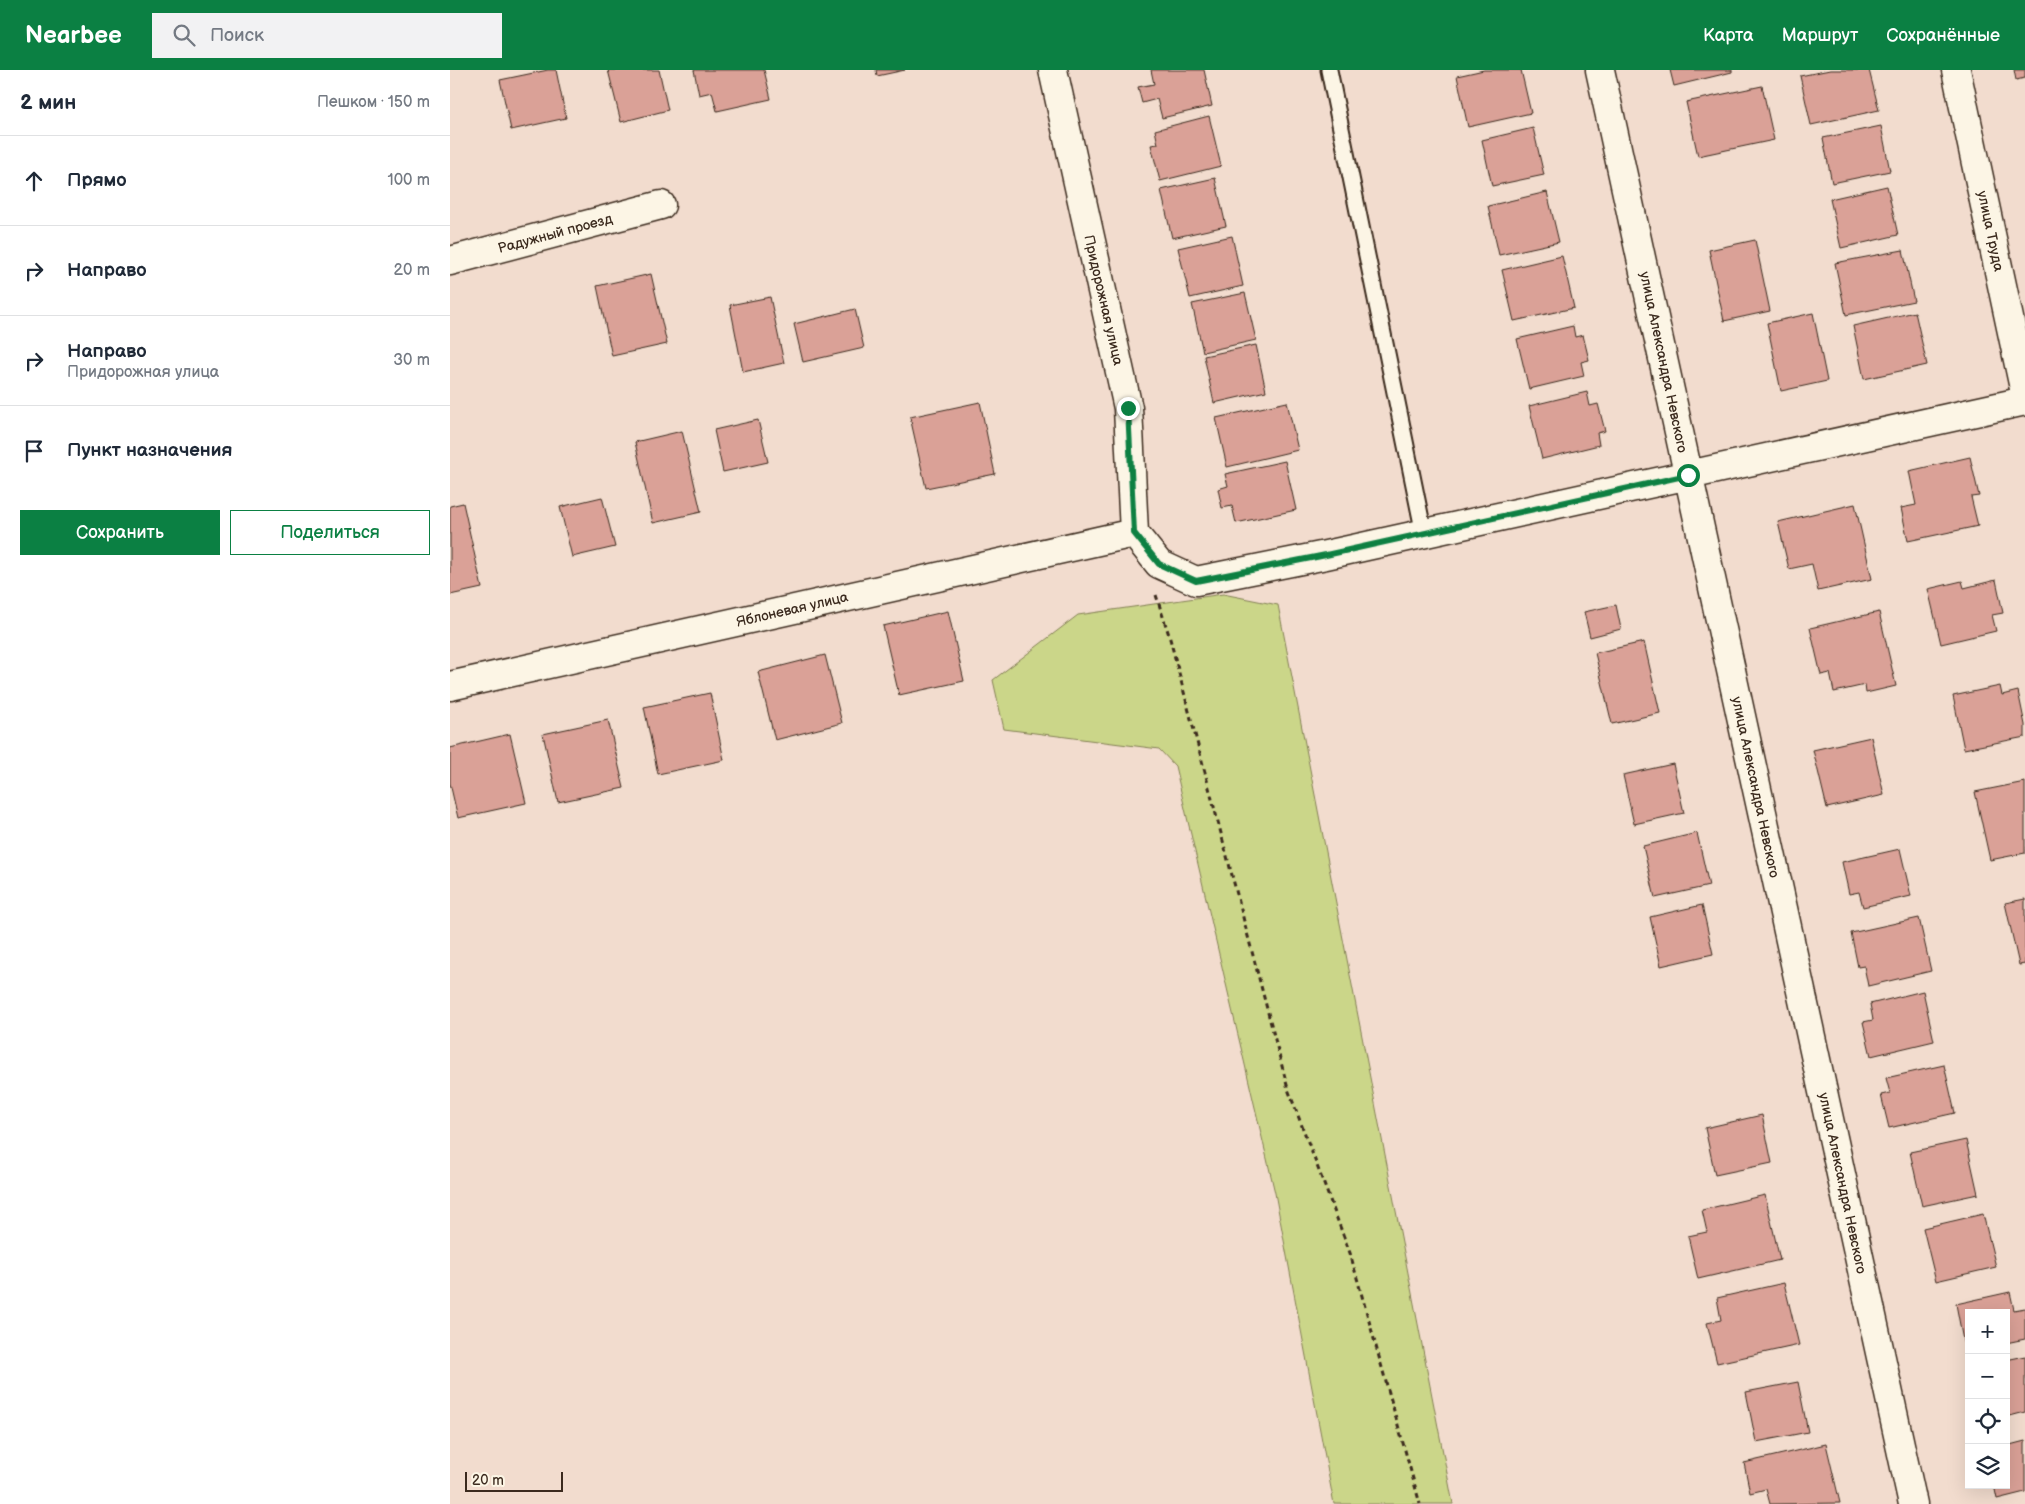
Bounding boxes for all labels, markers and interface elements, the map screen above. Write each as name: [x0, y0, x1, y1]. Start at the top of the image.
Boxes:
search box: [152, 13, 502, 58]
text: Nearbee: [25, 21, 122, 50]
icon: search: [170, 21, 198, 49]
text: Поиск: [210, 24, 264, 47]
text: Карта: [1703, 25, 1754, 46]
text: Маршрут: [1782, 25, 1858, 46]
text: Сохранённые: [1886, 25, 2000, 46]
text: 2 мин: [20, 90, 76, 115]
text: Пешком · 150 m: [317, 93, 430, 112]
icon: ahead: [20, 167, 48, 195]
text: Прямо: [67, 169, 127, 192]
text: 100 m: [387, 171, 430, 190]
street label: улица Труда: [1974, 189, 2007, 274]
street label: Радужный проезд: [496, 210, 615, 257]
street label: Придорожная улица: [1080, 233, 1127, 368]
icon: right: [20, 257, 48, 285]
text: Направо: [67, 259, 147, 282]
text: 20 m: [394, 261, 430, 280]
street label: улица Александра Невского: [1636, 270, 1691, 454]
text: Направо: [67, 340, 147, 363]
icon: right: [20, 347, 48, 375]
text: 30 m: [393, 351, 430, 370]
text: Придорожная улица: [67, 363, 219, 382]
route end: [1117, 397, 1140, 420]
icon: arrive: [20, 437, 48, 465]
text: Пункт назначения: [67, 439, 232, 462]
route start: [1677, 464, 1700, 487]
button: Сохранить: [20, 510, 220, 555]
button: Поделиться: [230, 510, 430, 555]
street label: Яблоневая улица: [734, 588, 850, 631]
street label: улица Александра Невского: [1728, 695, 1783, 879]
street label: улица Александра Невского: [1815, 1091, 1870, 1275]
map controls: [1965, 1309, 2010, 1489]
button: +: [1965, 1309, 2010, 1354]
button: −: [1965, 1354, 2010, 1399]
button: locate: [1965, 1399, 2010, 1444]
button: layers: [1965, 1444, 2010, 1489]
scale bar: [465, 1469, 562, 1492]
text: 20 m: [472, 1472, 504, 1489]

